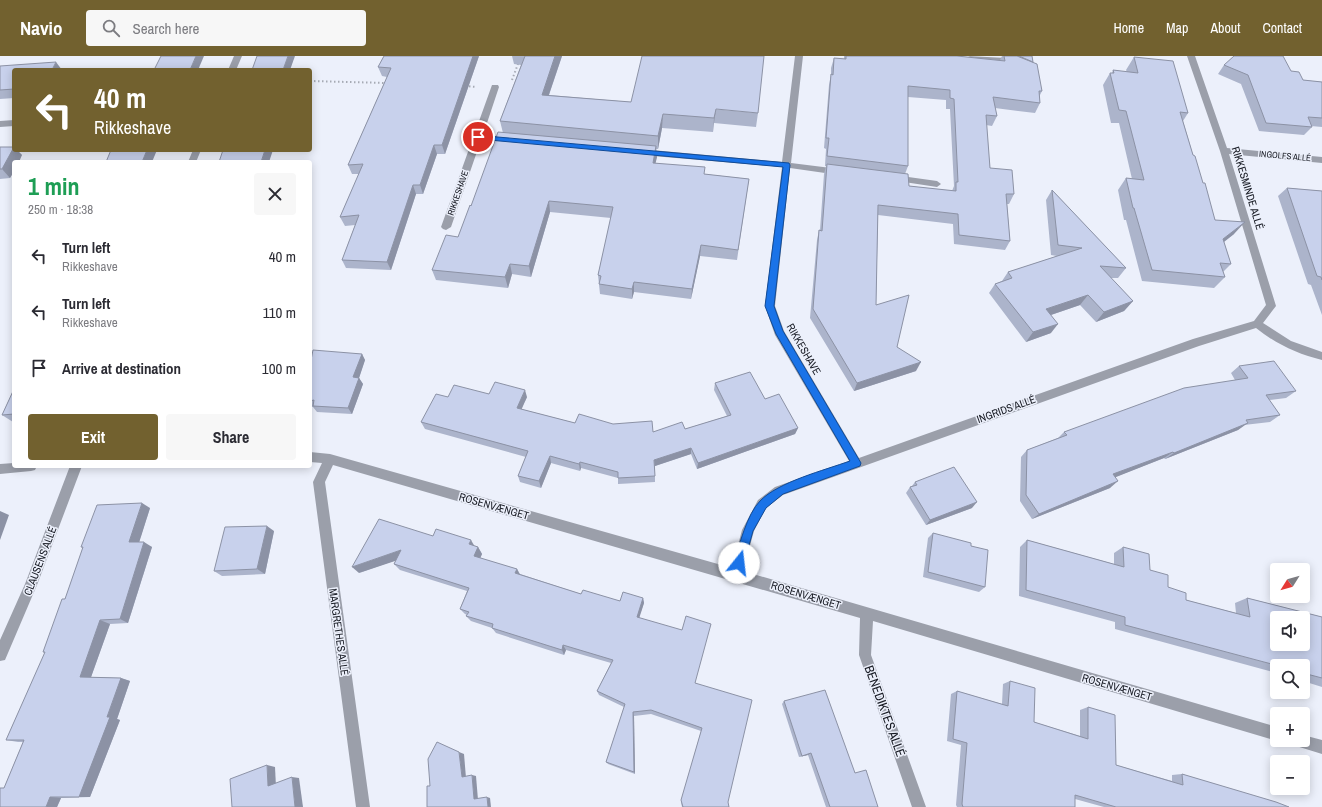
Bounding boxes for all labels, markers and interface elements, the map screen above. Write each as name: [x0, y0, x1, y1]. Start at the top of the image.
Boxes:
search box: [86, 10, 366, 46]
text: Navio: [20, 15, 62, 41]
icon: search: [100, 17, 122, 39]
text: Search here: [132, 18, 199, 39]
text: Home: [1113, 19, 1144, 37]
text: Map: [1166, 19, 1188, 37]
text: About: [1210, 19, 1240, 37]
text: Contact: [1262, 19, 1302, 37]
text: 40 m: [94, 79, 146, 117]
icon: left: [28, 84, 80, 136]
text: Rikkeshave: [94, 115, 171, 140]
pin: [461, 120, 495, 154]
icon: arrive: [467, 126, 489, 148]
street label: RIKKESMINDE ALLÉ: [1229, 145, 1267, 231]
street label: INGOLFS ALLÉ: [1259, 148, 1312, 164]
street label: RIKKESHAVE: [445, 169, 471, 217]
text: 1 min: [28, 170, 79, 202]
button: close: [254, 173, 296, 215]
text: 250 m · 18:38: [28, 201, 93, 218]
text: Turn left: [62, 237, 110, 258]
icon: left: [28, 245, 50, 267]
text: 40 m: [269, 246, 296, 267]
text: Rikkeshave: [62, 258, 118, 275]
text: Turn left: [62, 293, 110, 314]
icon: left: [28, 301, 50, 323]
text: 110 m: [263, 302, 296, 323]
text: Rikkeshave: [62, 314, 118, 331]
street label: RIKKESHAVE: [784, 321, 824, 377]
icon: arrive: [28, 357, 50, 379]
text: Arrive at destination: [62, 358, 181, 379]
text: 100 m: [262, 358, 296, 379]
street label: INGRIDS ALLÉ: [975, 392, 1037, 426]
button: Exit: [28, 414, 158, 460]
button: Share: [166, 414, 296, 460]
street label: ROSENVÆNGET: [457, 489, 531, 523]
street label: CLAUSENS ALLÉ: [20, 525, 60, 597]
position arrow: [718, 542, 760, 584]
north arrow: [1270, 563, 1310, 603]
map controls: [1270, 563, 1310, 795]
street label: ROSENVÆNGET: [769, 578, 843, 612]
street label: MARGRETHES ALLÉ: [326, 588, 352, 676]
button: sound: [1270, 611, 1310, 651]
button: search: [1270, 659, 1310, 699]
street label: BENEDIKTES ALLÉ: [861, 663, 909, 759]
street label: ROSENVÆNGET: [1080, 670, 1154, 704]
button: +: [1270, 707, 1310, 747]
button: −: [1270, 755, 1310, 795]

